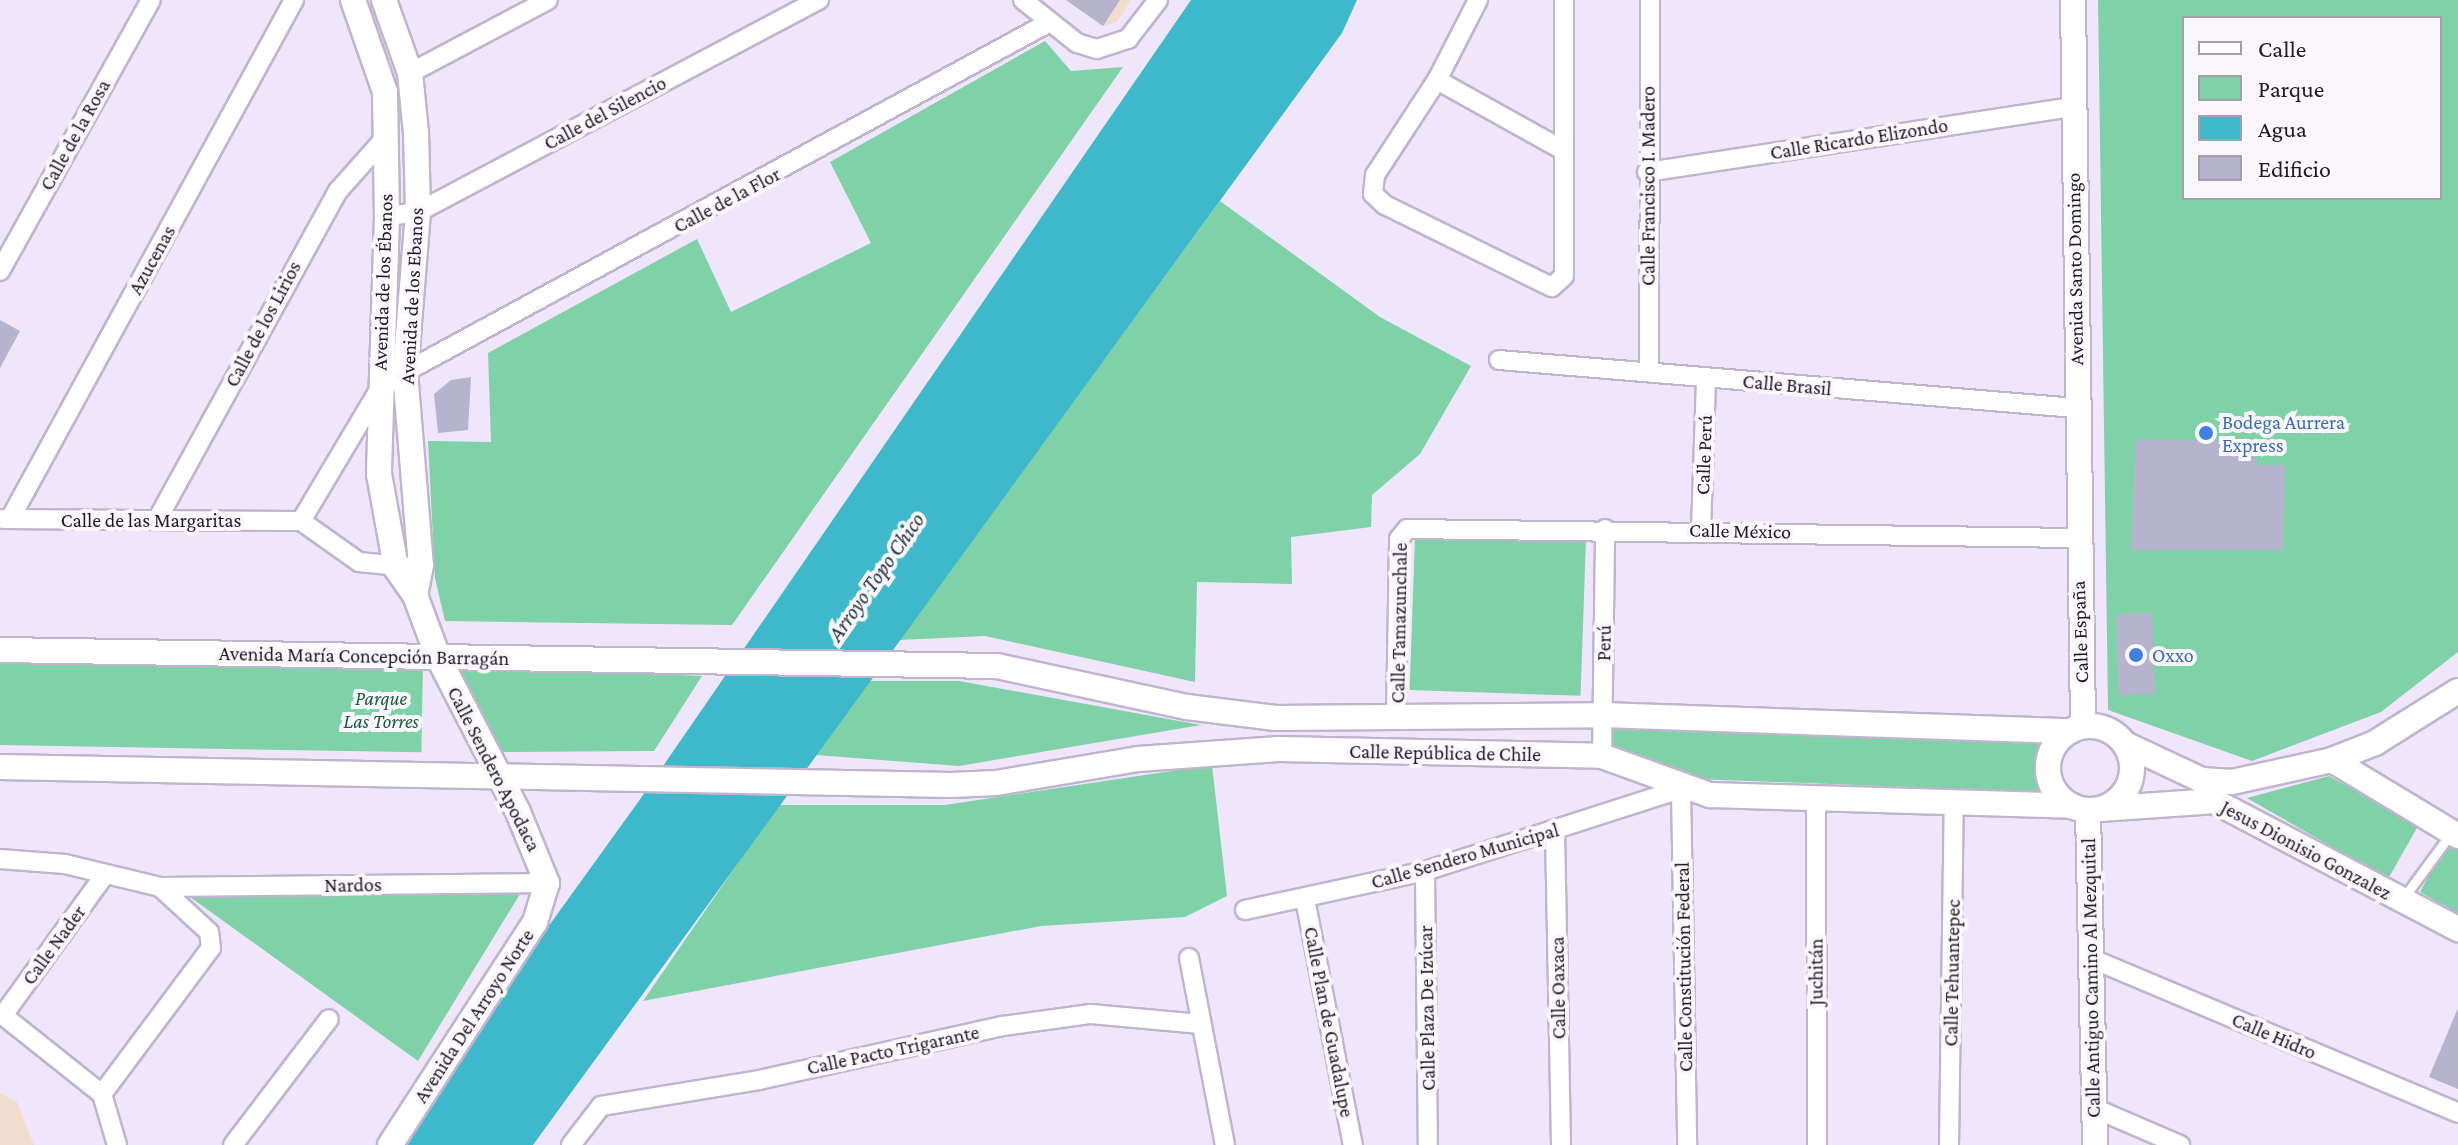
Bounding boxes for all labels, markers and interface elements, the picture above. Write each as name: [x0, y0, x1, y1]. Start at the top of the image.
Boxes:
legend: [2182, 16, 2442, 200]
text: Calle: [2258, 35, 2306, 62]
street label: Calle del Silencio: [540, 71, 670, 155]
street label: Calle de la Rosa: [35, 75, 115, 195]
text: Parque: [2258, 75, 2324, 102]
street label: Calle Francisco I. Madero: [1636, 86, 1660, 286]
street label: Calle Ricardo Elizondo: [1768, 113, 1950, 165]
text: Agua: [2258, 115, 2307, 142]
text: Edificio: [2258, 155, 2331, 182]
street label: Calle de la Flor: [669, 162, 785, 238]
street label: Avenida Santo Domingo: [2061, 173, 2089, 365]
street label: Avenida de los Ébanos: [368, 193, 398, 371]
street label: Avenida de los Ebanos: [395, 207, 429, 385]
street label: Azucenas: [123, 221, 181, 299]
street label: Calle de los Lirios: [220, 257, 306, 391]
street label: Calle Brasil: [1741, 369, 1833, 401]
place label: Bodega Aurrera Express: [2222, 410, 2345, 457]
street label: Calle Perú: [1691, 415, 1717, 495]
marker: Bodega Aurrera Express: [2197, 424, 2215, 442]
street label: Calle de las Margaritas: [61, 508, 241, 532]
water label: Arroyo Topo Chico: [822, 508, 930, 646]
street label: Calle México: [1689, 518, 1791, 544]
street label: Calle Tamazunchale: [1386, 542, 1412, 704]
street label: Calle España: [2066, 580, 2094, 684]
street label: Perú: [1592, 625, 1616, 661]
street label: Avenida María Concepción Barragán: [219, 641, 509, 671]
place label: Oxxo: [2152, 643, 2194, 667]
marker: Oxxo: [2127, 646, 2145, 664]
street label: Calle Sendero Apodaca: [442, 683, 546, 855]
park label: Parque Las Torres: [343, 686, 419, 733]
street label: Calle República de Chile: [1349, 739, 1541, 767]
street label: Jesus Dionisio Gonzalez: [2217, 795, 2395, 905]
street label: Calle Sendero Municipal: [1368, 818, 1562, 894]
street label: Calle Antiguo Camino Al Mezquital: [2077, 838, 2105, 1118]
street label: Calle Constitución Federal: [1670, 862, 1698, 1072]
street label: Nardos: [324, 873, 382, 897]
street label: Calle Tehuantepec: [1939, 899, 1965, 1047]
street label: Calle Nader: [17, 900, 91, 990]
street label: Avenida Del Arroyo Norte: [409, 925, 539, 1107]
street label: Calle Plan de Guadalupe: [1299, 925, 1359, 1119]
street label: Calle Plaza De Izúcar: [1414, 925, 1440, 1091]
street label: Calle Oaxaca: [1545, 936, 1571, 1040]
street label: Juchitán: [1804, 938, 1828, 1006]
street label: Calle Hidro: [2228, 1007, 2320, 1065]
street label: Calle Pacto Trigarante: [805, 1020, 981, 1080]

